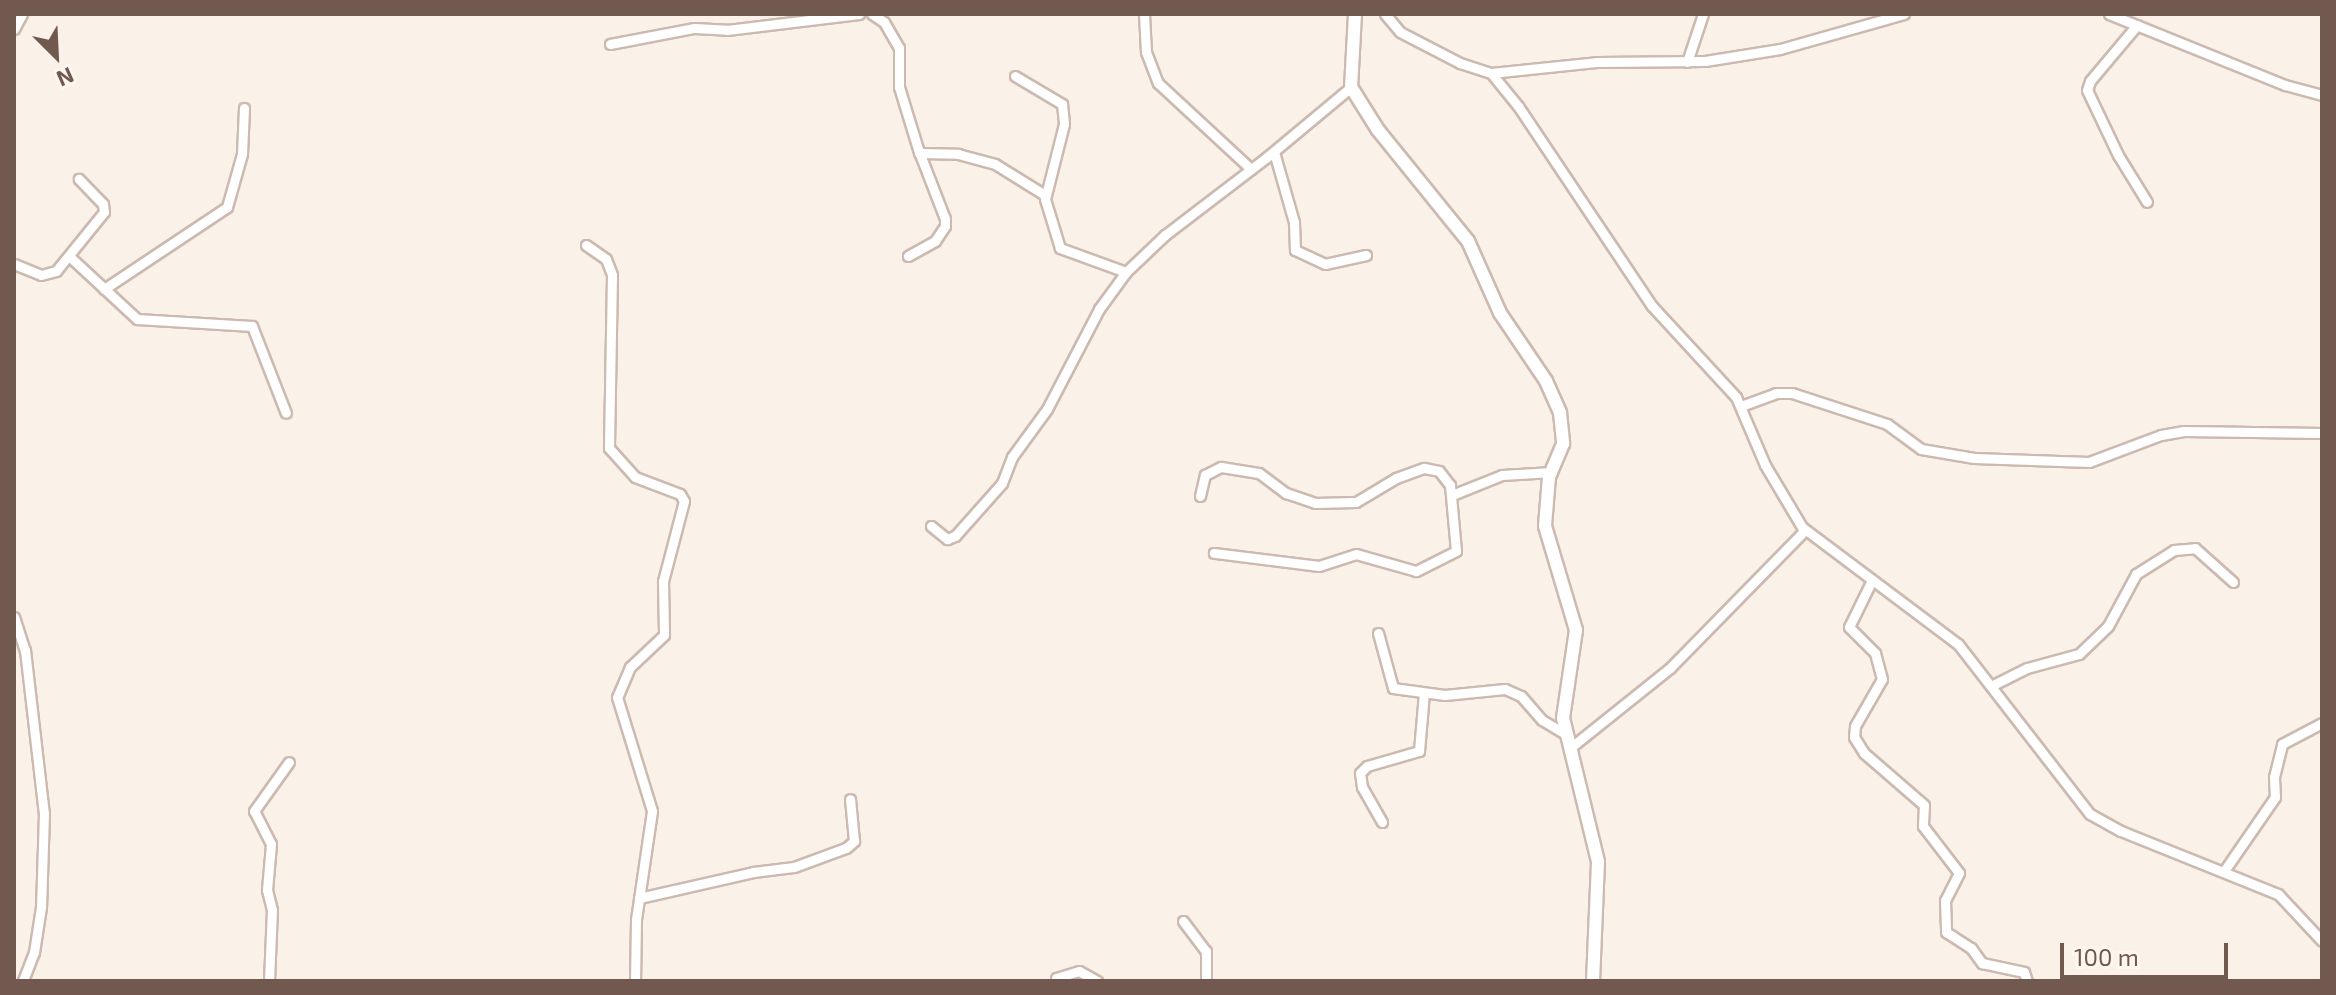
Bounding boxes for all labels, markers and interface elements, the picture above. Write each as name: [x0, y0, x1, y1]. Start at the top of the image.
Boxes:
north arrow: [16, 16, 96, 96]
text: N: [53, 63, 78, 93]
scale bar: [2064, 927, 2232, 977]
text: 100 m: [2074, 942, 2139, 971]

